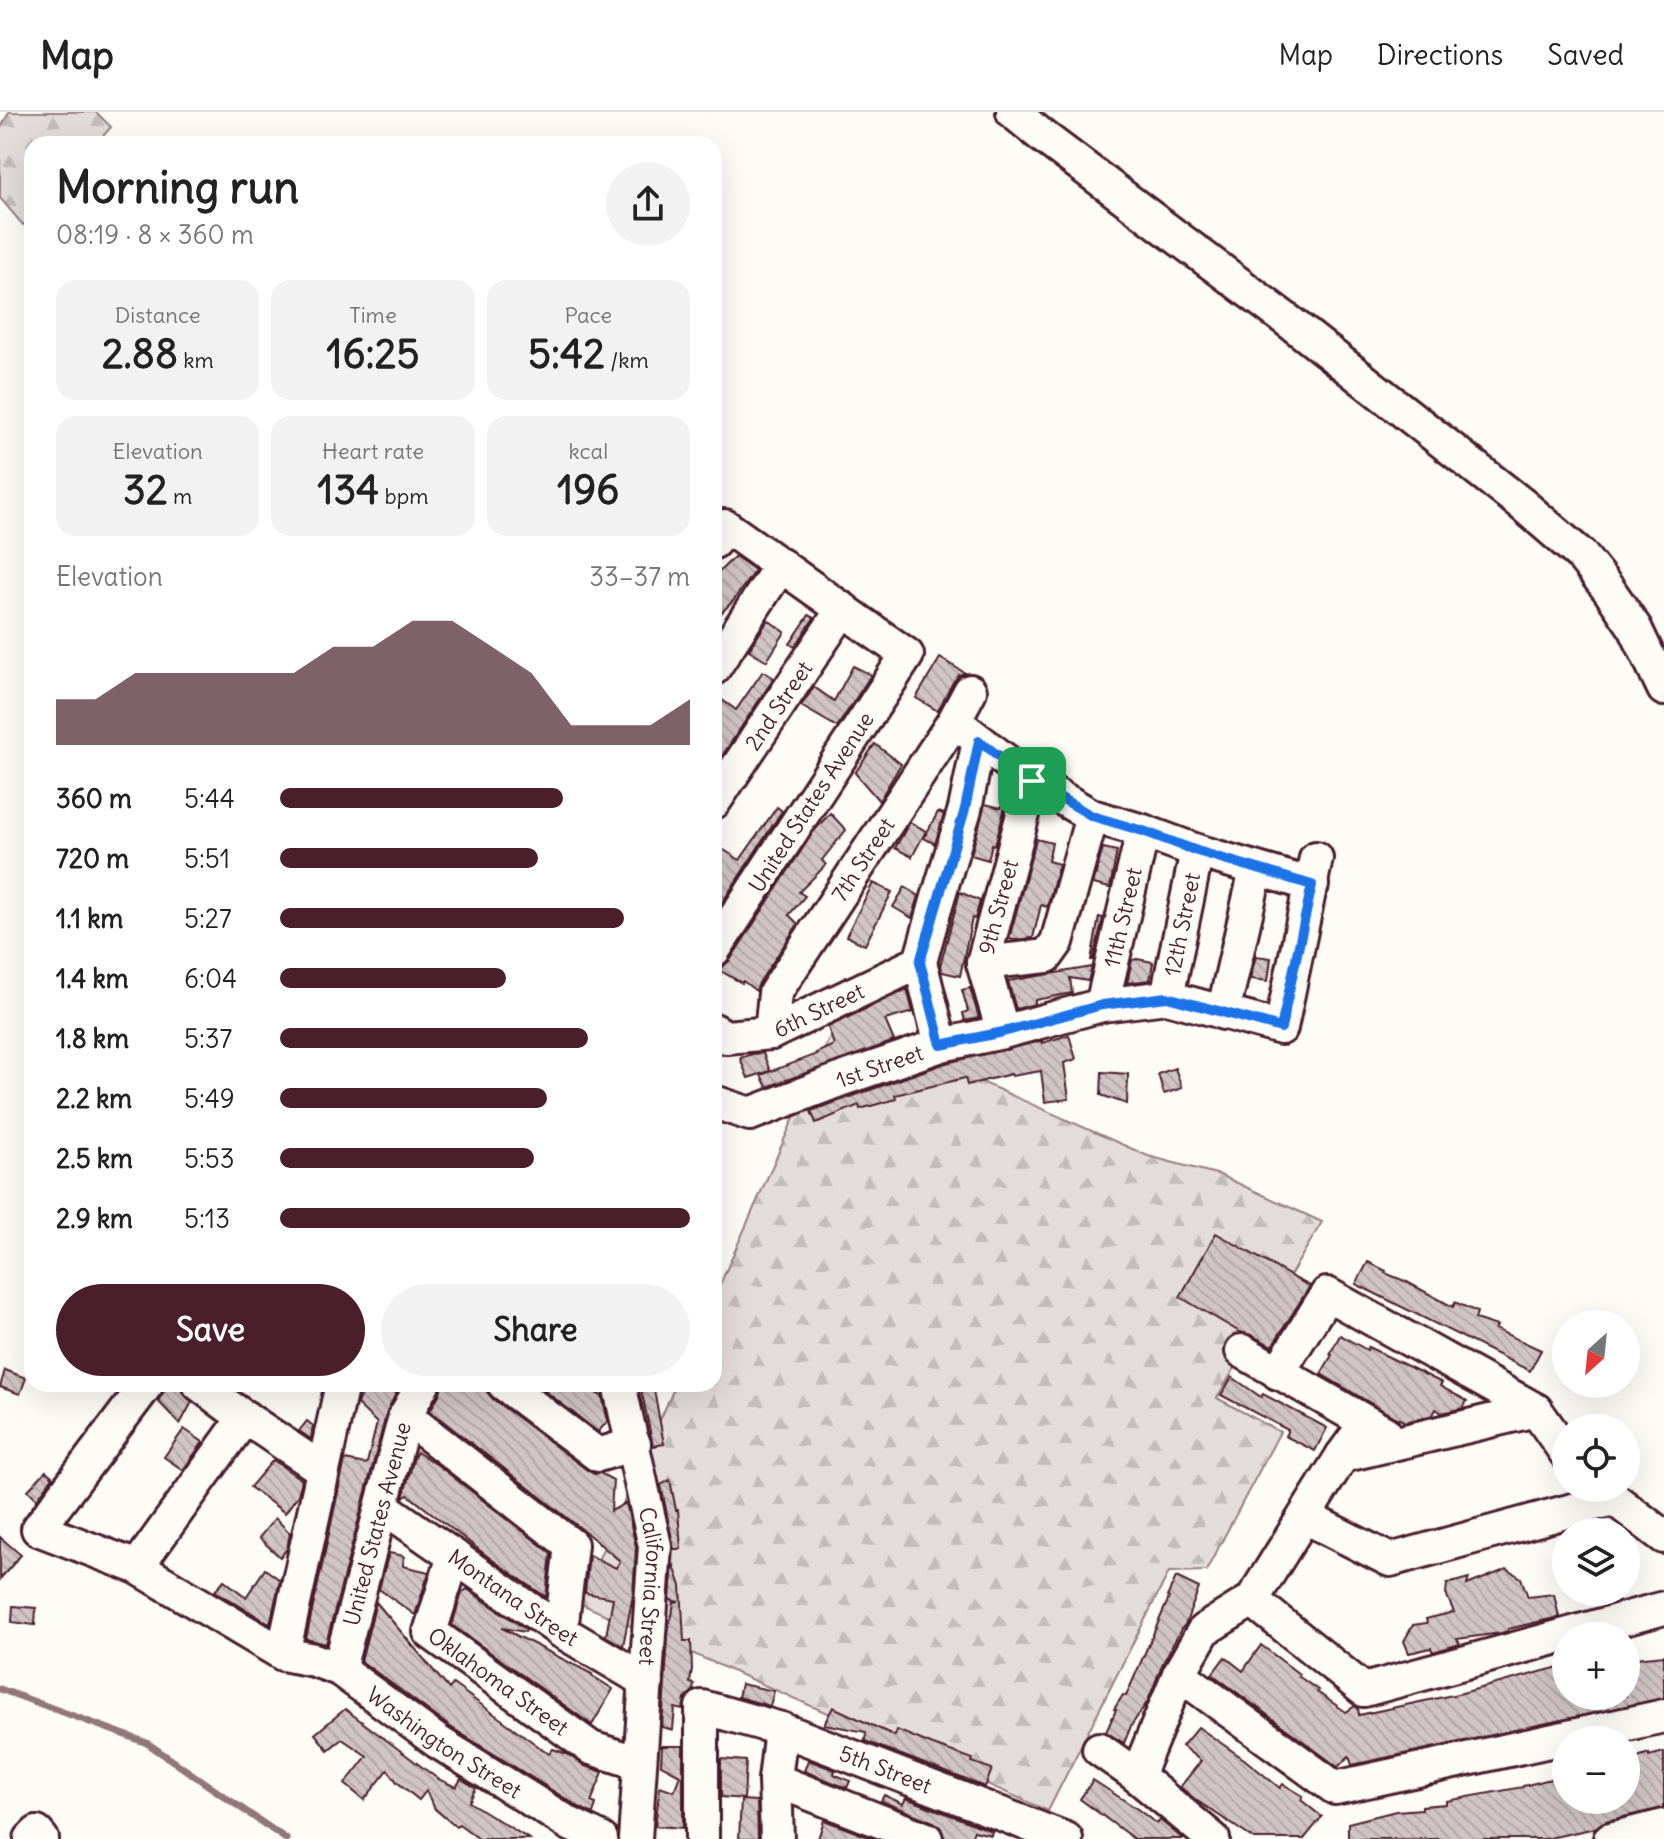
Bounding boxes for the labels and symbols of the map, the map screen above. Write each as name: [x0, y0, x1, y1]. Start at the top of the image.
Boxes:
street label: 2nd Street: [739, 655, 818, 756]
street label: United States Avenue: [742, 706, 880, 898]
pin: [998, 747, 1066, 815]
street label: 7th Street: [825, 812, 901, 907]
street label: 9th Street: [972, 856, 1024, 957]
street label: 11th Street: [1097, 865, 1148, 970]
street label: 12th Street: [1158, 870, 1206, 979]
street label: 6th Street: [769, 977, 869, 1044]
street label: 1st Street: [832, 1038, 927, 1094]
north arrow: [1552, 1310, 1640, 1398]
street label: United States Avenue: [337, 1419, 417, 1629]
street label: California Street: [633, 1504, 669, 1666]
street label: Montana Street: [443, 1543, 583, 1652]
street label: Oklahoma Street: [423, 1621, 574, 1741]
street label: Washington Street: [361, 1680, 527, 1805]
street label: 5th Street: [835, 1739, 936, 1800]

